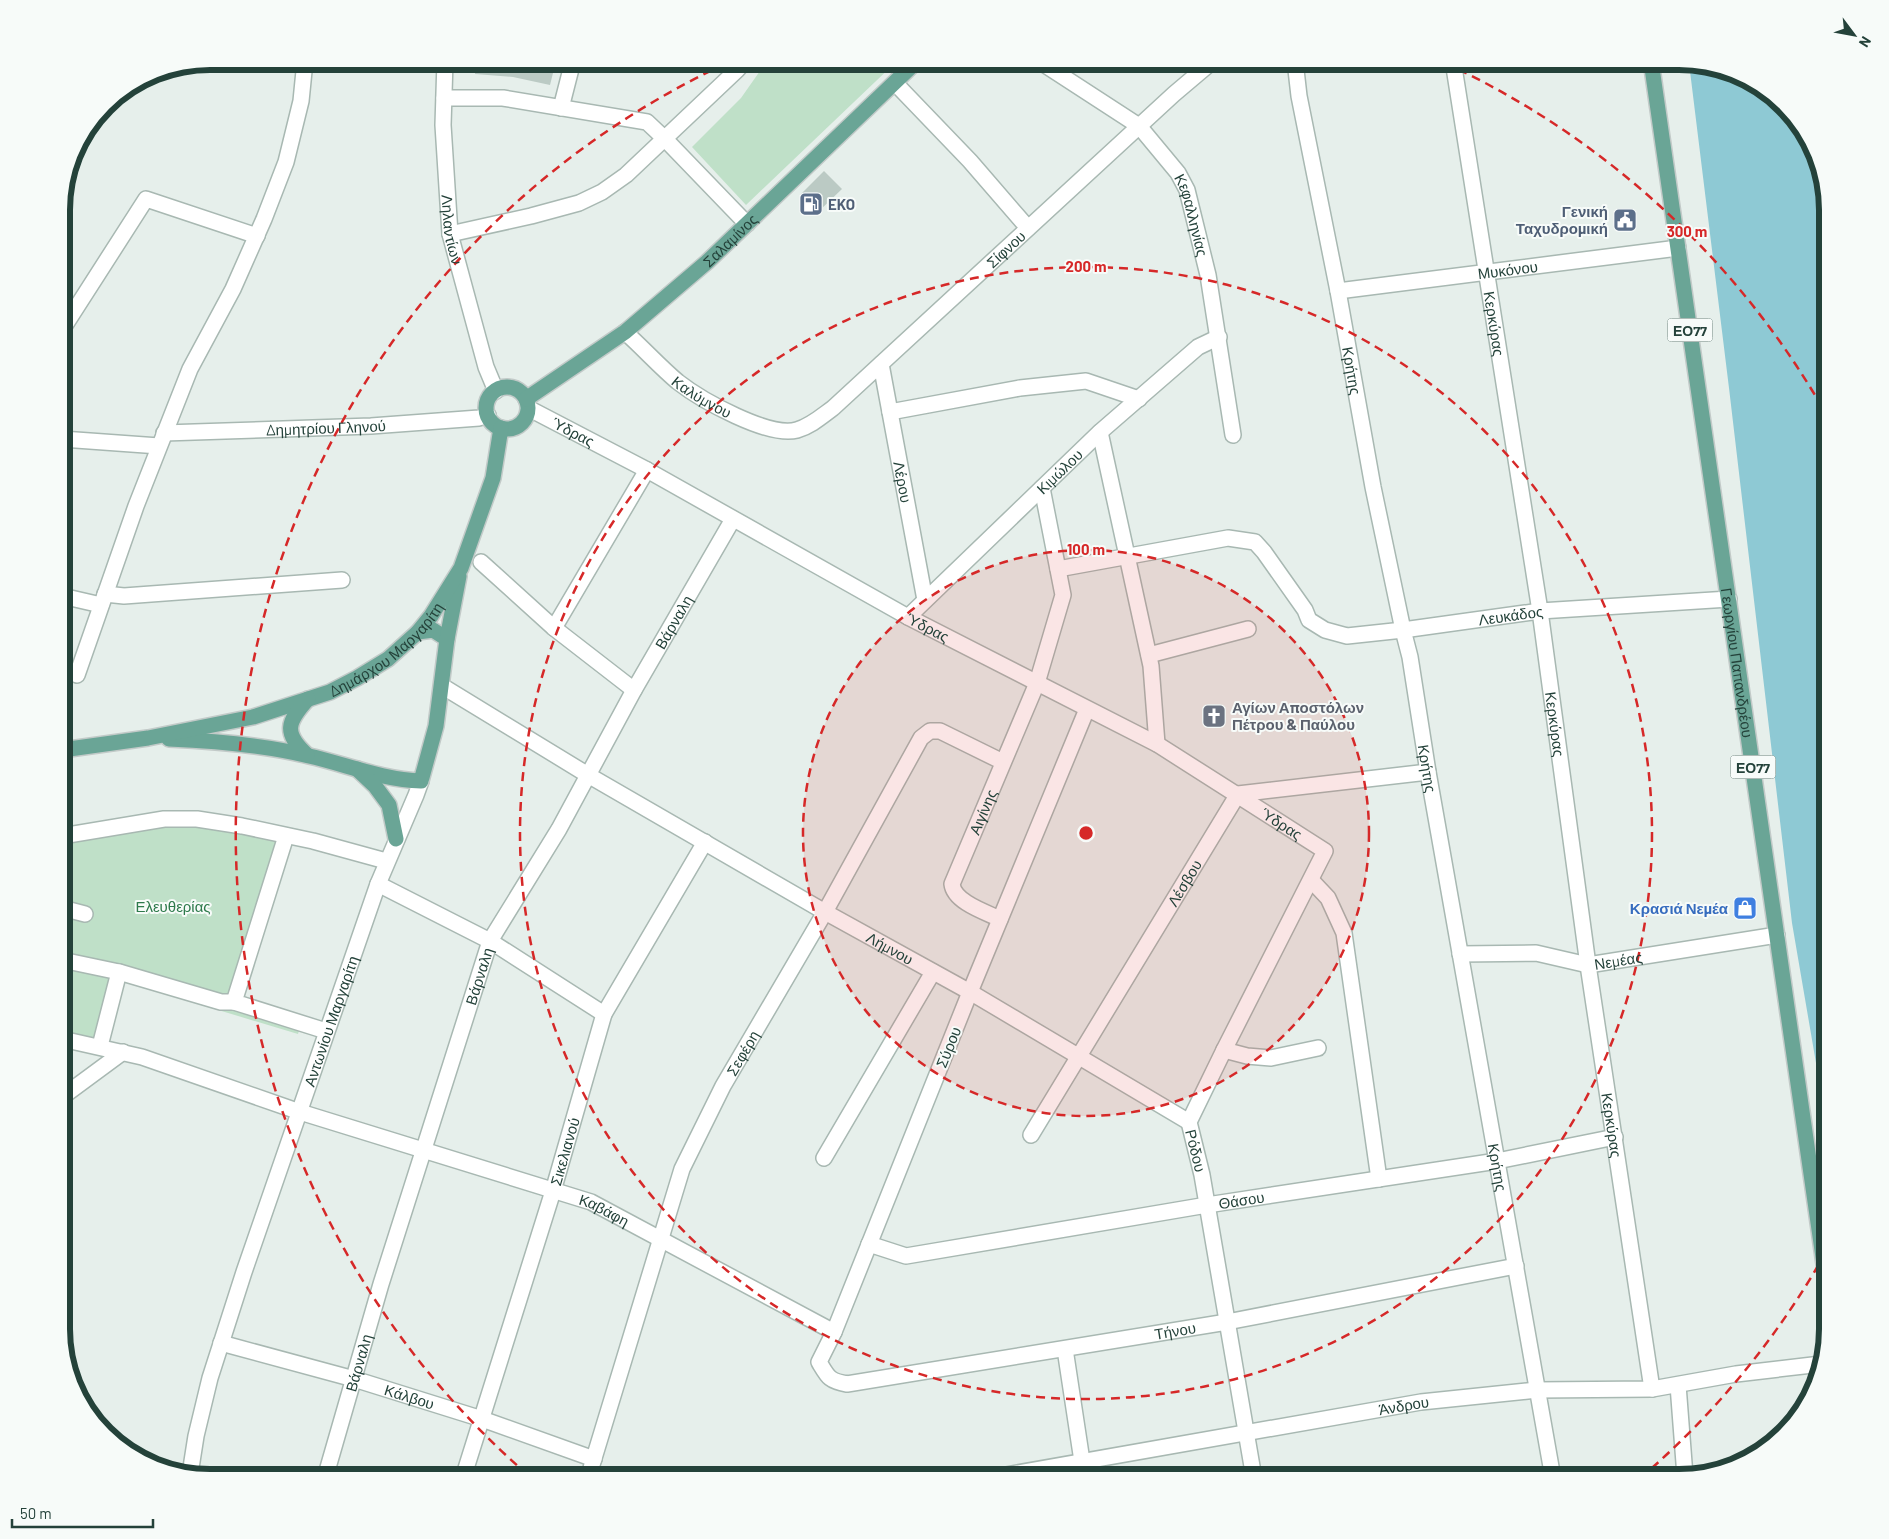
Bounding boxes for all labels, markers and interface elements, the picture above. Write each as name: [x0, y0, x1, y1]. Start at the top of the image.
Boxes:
north arrow: [1829, 10, 1879, 60]
text: N: [1856, 34, 1875, 51]
street label: Κεφαλληνίας: [1171, 171, 1212, 258]
fuel station icon: EKO: [798, 191, 824, 217]
street label: Ληλαντίων: [438, 194, 467, 266]
place label: EKO: [828, 195, 855, 213]
place label: Γενική Ταχυδρομική: [1516, 202, 1608, 237]
public building icon: Γενική Ταχυδρομική: [1612, 207, 1638, 233]
street label: Σαλαμίνος: [699, 210, 761, 270]
text: 300 m: [1667, 222, 1707, 240]
street label: Σίφνου: [983, 227, 1029, 271]
text: 200 m: [1065, 257, 1107, 275]
street label: Μυκόνου: [1477, 257, 1539, 282]
street label: Κερκύρας: [1481, 290, 1509, 357]
road number: ΕΟ77: [1668, 318, 1712, 342]
street label: Κρήτης: [1339, 345, 1365, 396]
street label: Καλύμνου: [668, 372, 734, 421]
street label: Ύδρας: [549, 413, 598, 450]
street label: Δημητρίου Γληνού: [266, 416, 387, 439]
street label: Κιμώλου: [1033, 445, 1086, 497]
street label: Λέρου: [890, 460, 916, 504]
text: 100 m: [1067, 540, 1105, 558]
street label: Γεωργίου Παπανδρέου: [1718, 587, 1757, 739]
street label: Βάρναλη: [651, 592, 696, 652]
street label: Δημάρχου Μαργαρίτη: [326, 599, 446, 700]
street label: Λευκάδος: [1477, 602, 1544, 628]
street label: Ύδρας: [903, 609, 952, 646]
street label: Κερκύρας: [1542, 691, 1569, 758]
place label: Αγίων Αποστόλων Πέτρου & Παύλου: [1232, 698, 1364, 733]
church icon: Αγίων Αποστόλων Πέτρου & Παύλου: [1201, 703, 1227, 729]
street label: Κρήτης: [1415, 743, 1440, 794]
road number: ΕΟ77: [1730, 756, 1776, 779]
street label: Αιγίνης: [965, 787, 1000, 837]
street label: Ύδρας: [1258, 804, 1306, 843]
centre of rings: [1077, 824, 1095, 842]
street label: Λέσβου: [1163, 856, 1205, 909]
shop icon: Κρασιά Νεμέα: [1732, 895, 1758, 921]
park label: Ελευθερίας: [135, 897, 211, 915]
place label: Κρασιά Νεμέα: [1630, 899, 1729, 917]
street label: Λήμνου: [864, 928, 917, 968]
street label: Βάρναλη: [461, 945, 496, 1007]
street label: Νεμέας: [1593, 948, 1644, 973]
street label: Αντωνίου Μαργαρίτη: [300, 953, 362, 1089]
street label: Σύρου: [932, 1024, 964, 1070]
street label: Σεφέρη: [722, 1027, 763, 1079]
street label: Κερκύρας: [1598, 1091, 1626, 1159]
street label: Σικελιανού: [546, 1115, 583, 1188]
street label: Ρόδου: [1182, 1127, 1210, 1174]
street label: Κρήτης: [1485, 1142, 1511, 1193]
street label: Θάσου: [1217, 1187, 1266, 1212]
street label: Καβάφη: [577, 1190, 632, 1230]
street label: Τήνου: [1153, 1318, 1197, 1343]
street label: Βάρναλη: [341, 1332, 375, 1394]
street label: Κάλβου: [382, 1380, 437, 1413]
street label: Άνδρου: [1377, 1392, 1430, 1418]
scale bar: [12, 1496, 154, 1528]
text: 50 m: [20, 1504, 52, 1522]

